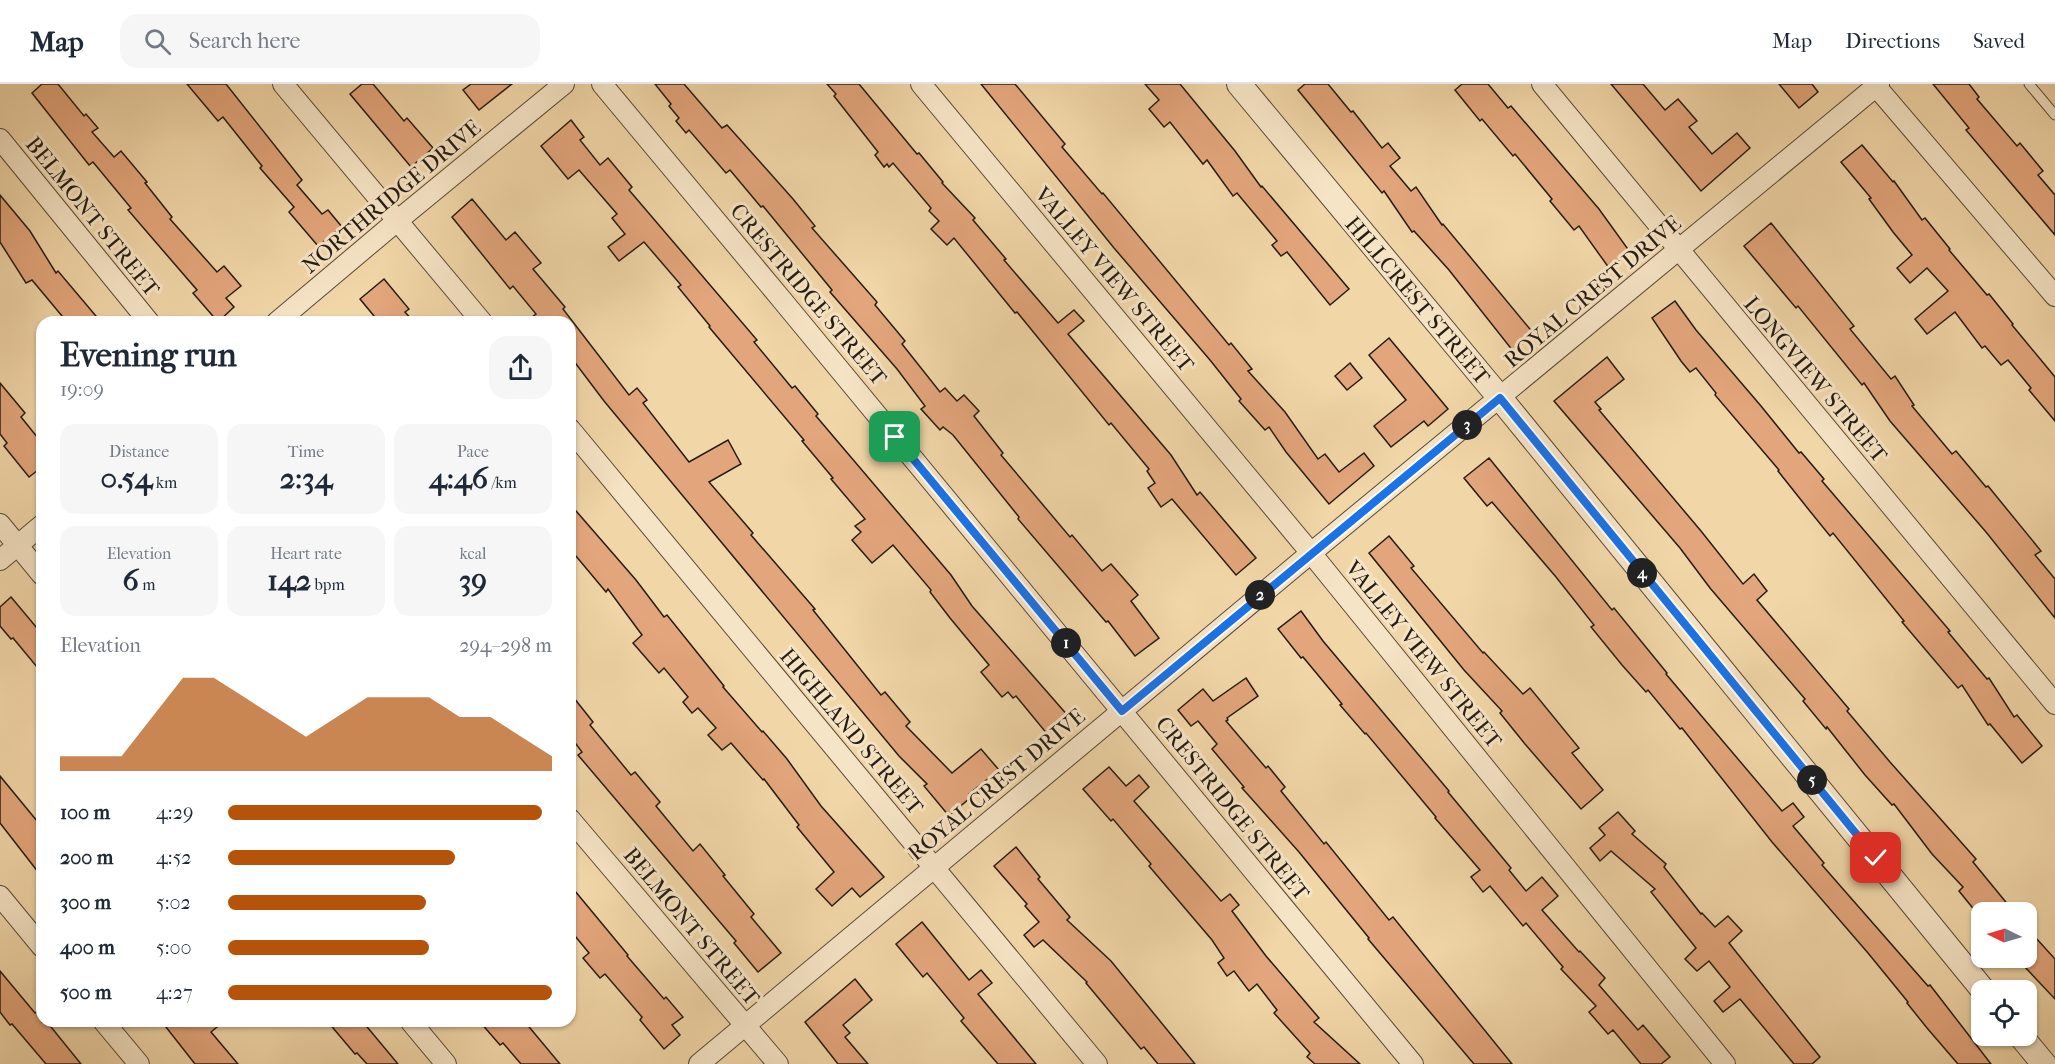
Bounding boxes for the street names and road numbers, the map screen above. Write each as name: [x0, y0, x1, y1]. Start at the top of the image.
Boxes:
street label: NORTHRIDGE DRIVE: [297, 114, 486, 279]
street label: BELMONT STREET: [20, 132, 165, 303]
street label: VALLEY VIEW STREET: [1029, 181, 1200, 378]
street label: CRESTRIDGE STREET: [725, 198, 893, 392]
street label: ROYAL CREST DRIVE: [1499, 210, 1686, 373]
street label: HILLCREST STREET: [1339, 211, 1496, 391]
street label: LONGVIEW STREET: [1738, 291, 1893, 469]
street label: VALLEY VIEW STREET: [1339, 555, 1508, 754]
street label: HIGHLAND STREET: [774, 643, 929, 821]
street label: ROYAL CREST DRIVE: [903, 703, 1090, 866]
street label: CRESTRIDGE STREET: [1150, 711, 1315, 907]
street label: BELMONT STREET: [618, 842, 766, 1012]

